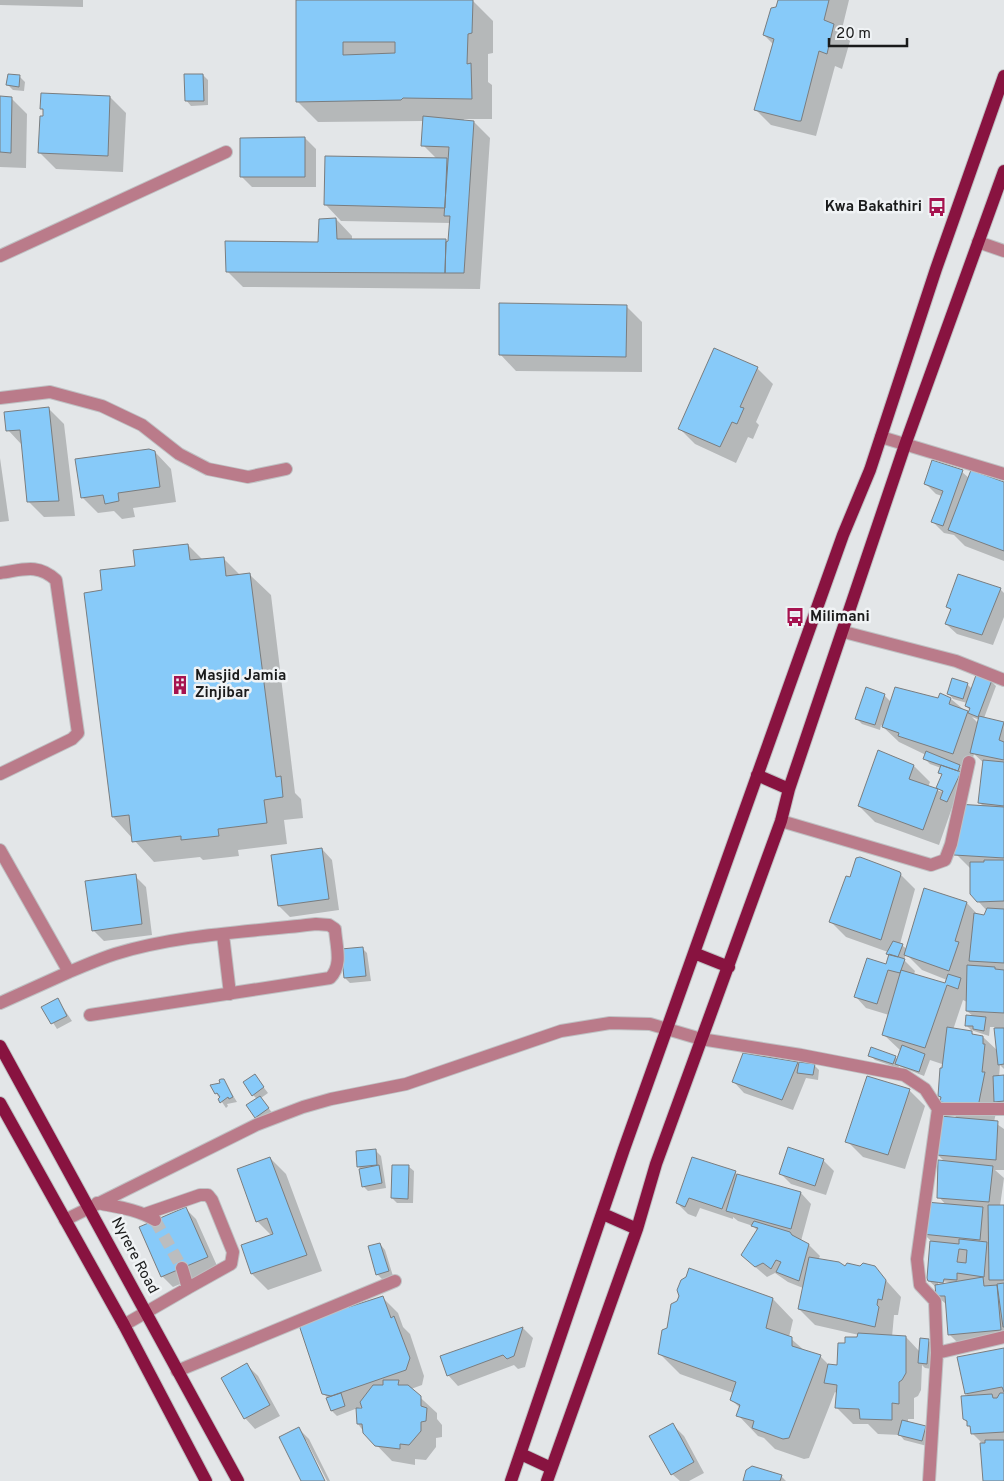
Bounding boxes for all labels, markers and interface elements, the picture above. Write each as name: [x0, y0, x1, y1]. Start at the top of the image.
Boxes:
scale bar: [829, 15, 906, 47]
text: 20 m: [836, 25, 871, 44]
bus stop icon: Kwa Bakathiri: [926, 196, 948, 218]
place label: Kwa Bakathiri: [825, 198, 922, 217]
bus stop icon: Milimani: [784, 606, 806, 628]
place label: Milimani: [810, 608, 870, 627]
place label: Masjid Jamia Zinjibar: [195, 667, 286, 703]
building icon: Masjid Jamia Zinjibar: [169, 674, 191, 696]
street label: Nyrere Road: [106, 1214, 162, 1298]

